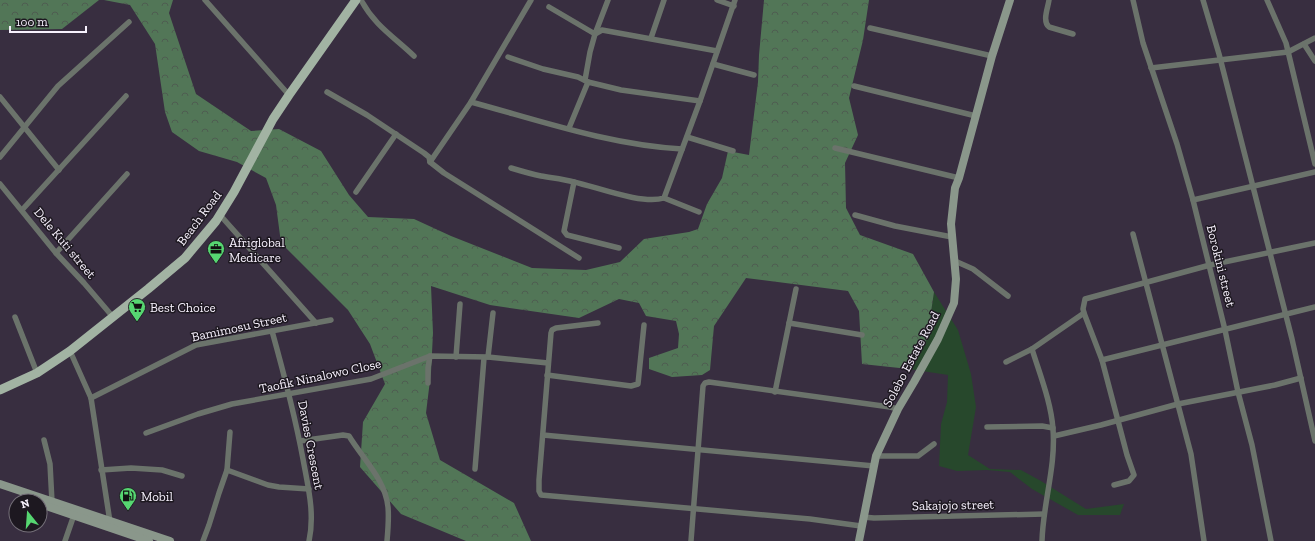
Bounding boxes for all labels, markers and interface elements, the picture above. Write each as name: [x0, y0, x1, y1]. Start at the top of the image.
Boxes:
scale bar: [10, 8, 86, 34]
text: 100 m: [16, 15, 48, 29]
street label: Beach Road: [174, 188, 224, 248]
street label: Dele Kuti street: [31, 205, 99, 282]
street label: Borokini street: [1204, 223, 1238, 309]
place label: Afriglobal Medicare: [229, 235, 285, 265]
office icon: Afriglobal Medicare: [206, 239, 226, 264]
supermarket icon: Best Choice: [127, 297, 147, 322]
place label: Best Choice: [150, 300, 216, 315]
street label: Solebo Estate Road: [879, 309, 943, 409]
street label: Bamimosu Street: [190, 310, 288, 344]
street label: Taofik Ninalowo Close: [258, 356, 382, 396]
street label: Davies Crescent: [295, 399, 327, 491]
fuel station icon: Mobil: [118, 486, 138, 511]
place label: Mobil: [141, 489, 173, 504]
north arrow: [8, 493, 48, 533]
text: N: [19, 496, 32, 511]
street label: Sakajojo street: [912, 497, 994, 514]

